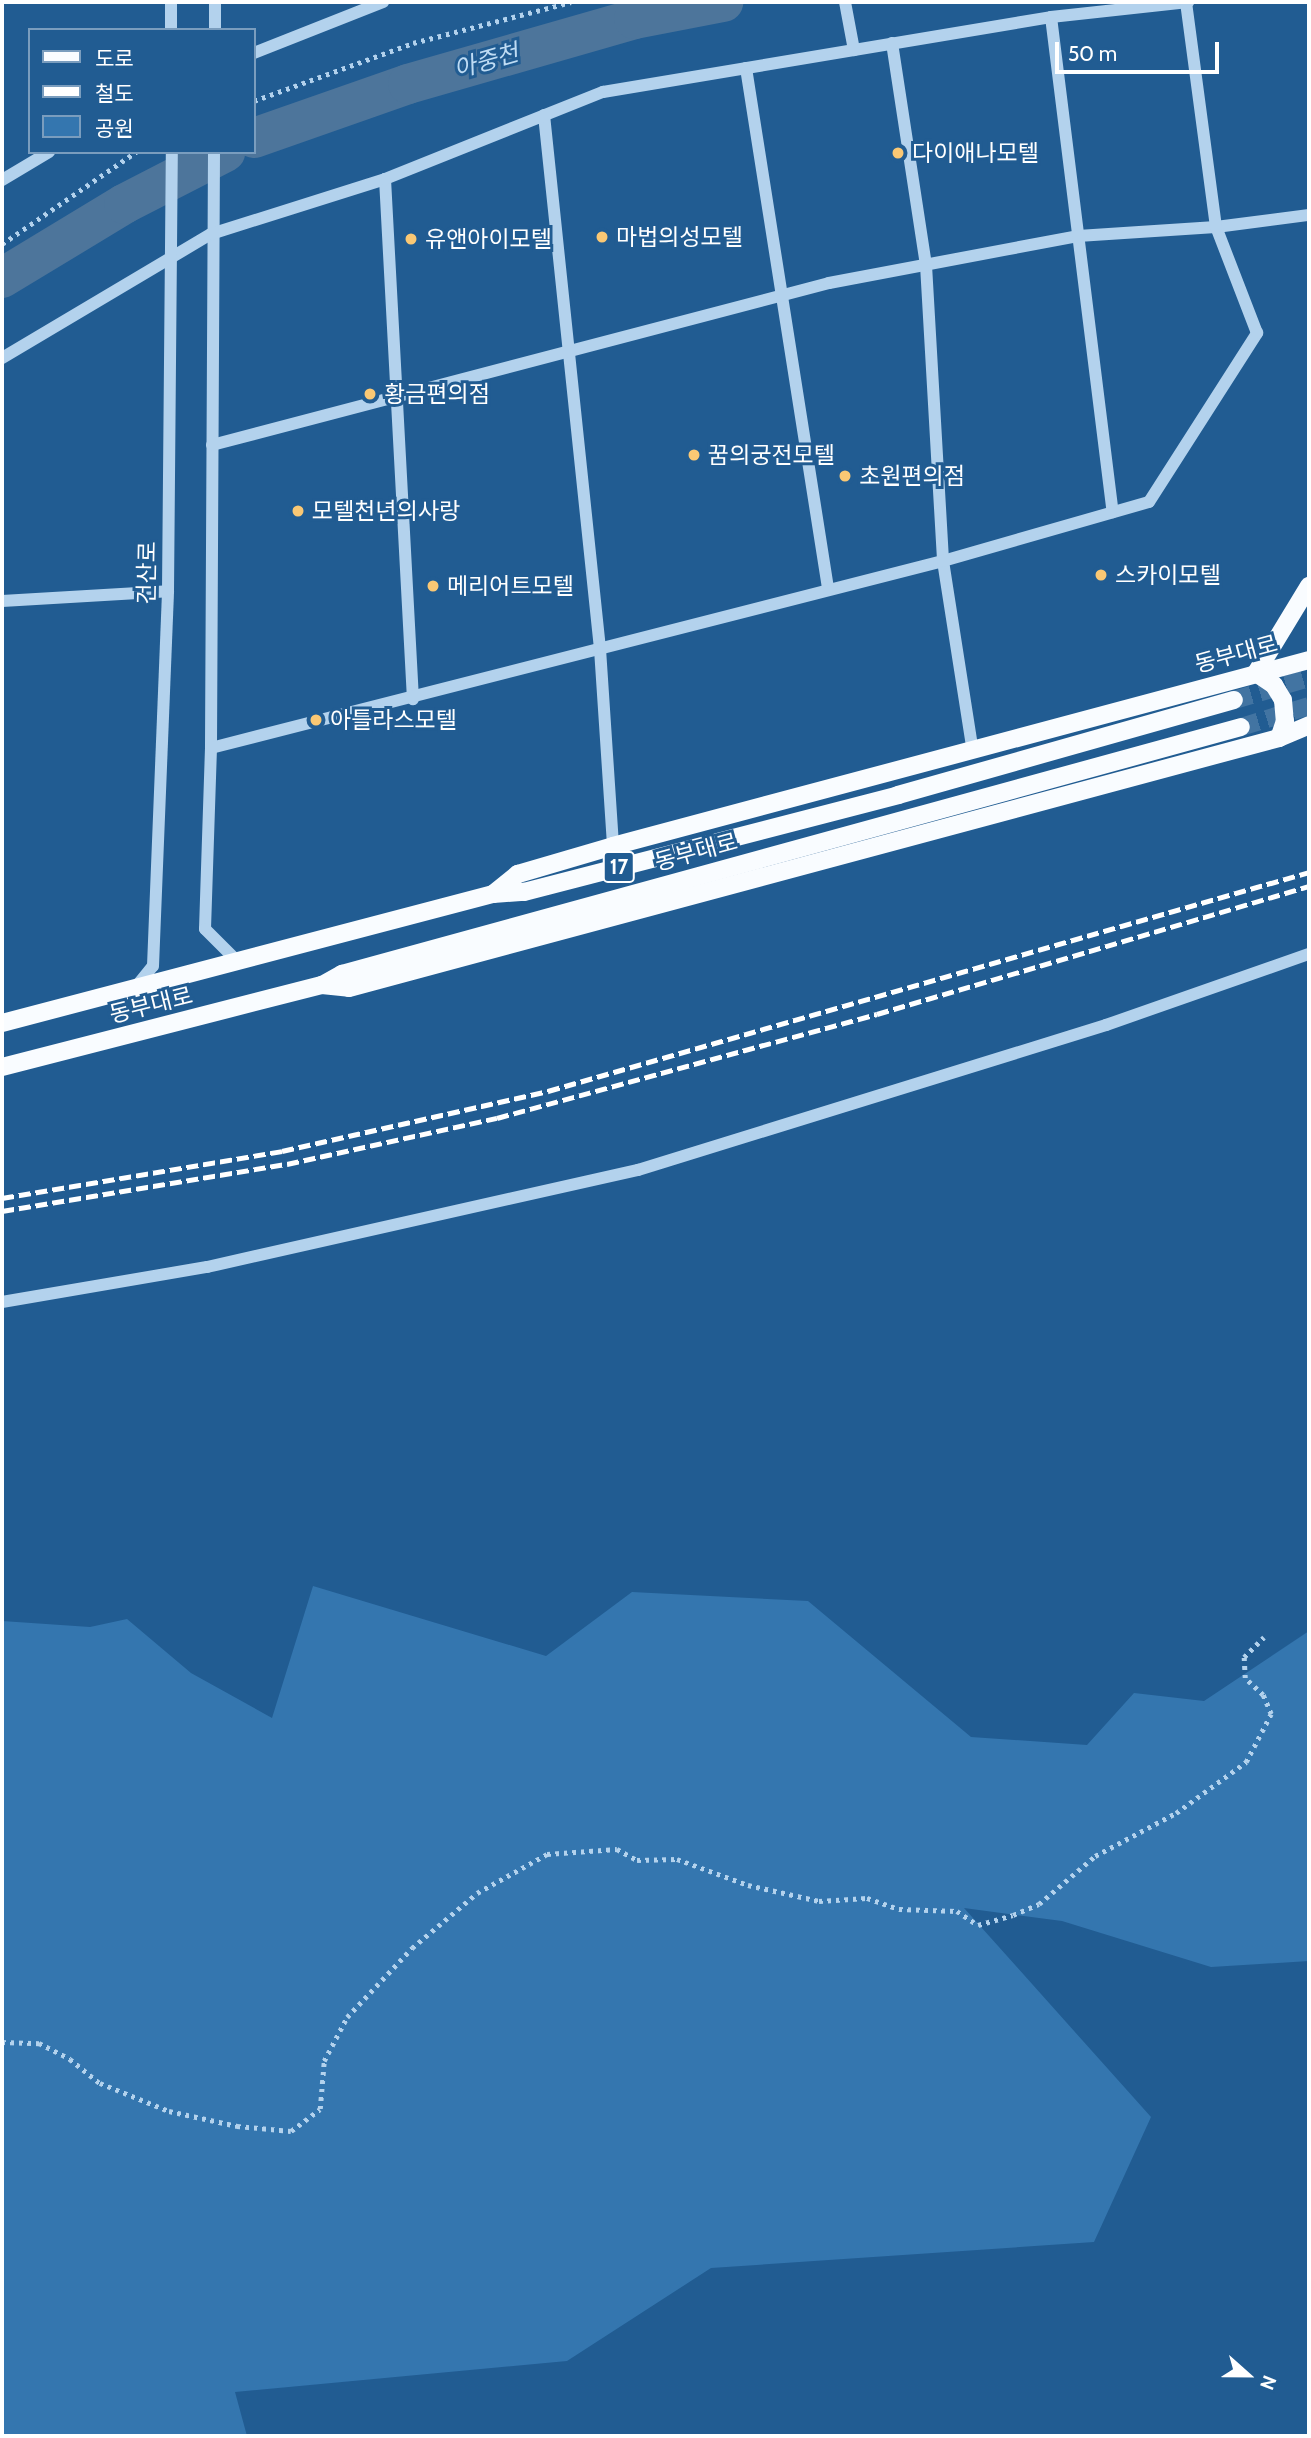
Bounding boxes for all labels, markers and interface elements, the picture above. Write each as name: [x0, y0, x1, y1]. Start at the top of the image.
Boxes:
legend: [28, 28, 256, 154]
scale bar: [1059, 28, 1224, 72]
water label: 아중천: [450, 38, 522, 84]
text: 50 m: [1068, 41, 1117, 66]
text: 도로: [95, 46, 134, 71]
text: 철도: [95, 81, 134, 106]
text: 공원: [95, 116, 134, 141]
place label: 다이애나모텔: [912, 139, 1039, 167]
marker: 다이애나모텔: [890, 145, 906, 161]
place label: 마법의성모텔: [616, 223, 743, 251]
place label: 유앤아이모텔: [425, 225, 552, 253]
marker: 마법의성모텔: [594, 229, 610, 245]
marker: 유앤아이모텔: [403, 231, 419, 247]
place label: 황금편의점: [384, 380, 490, 408]
marker: 황금편의점: [362, 386, 378, 402]
place label: 꿈의궁전모텔: [708, 441, 835, 469]
marker: 꿈의궁전모텔: [686, 447, 702, 463]
place label: 초원편의점: [859, 462, 965, 490]
marker: 초원편의점: [837, 468, 853, 484]
place label: 모텔천년의사랑: [312, 497, 460, 525]
marker: 모텔천년의사랑: [290, 503, 306, 519]
street label: 건산로: [133, 541, 161, 605]
place label: 스카이모텔: [1115, 561, 1221, 589]
marker: 스카이모텔: [1093, 567, 1109, 583]
place label: 메리어트모텔: [447, 572, 574, 600]
marker: 메리어트모텔: [425, 578, 441, 594]
street label: 동부대로: [1192, 630, 1280, 678]
place label: 아틀라스모텔: [330, 706, 457, 734]
marker: 아틀라스모텔: [308, 712, 324, 728]
street label: 동부대로: [652, 828, 740, 876]
road number: 17: [602, 850, 636, 884]
street label: 동부대로: [107, 981, 195, 1029]
north arrow: [1213, 2340, 1283, 2410]
text: N: [1255, 2372, 1281, 2393]

